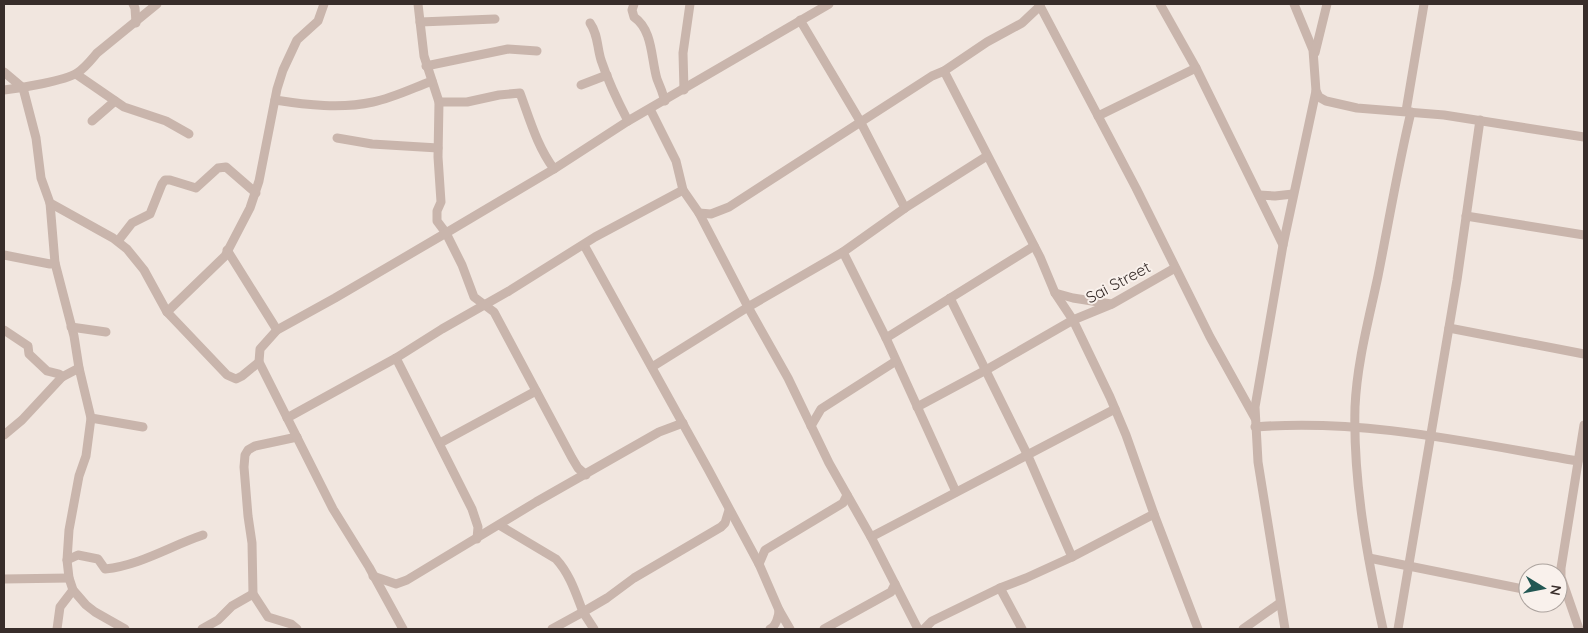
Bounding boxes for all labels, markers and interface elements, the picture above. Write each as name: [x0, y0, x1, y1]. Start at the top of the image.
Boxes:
street label: Sai Street: [1082, 257, 1154, 307]
north arrow: [1518, 563, 1568, 613]
text: N: [1546, 584, 1566, 597]

